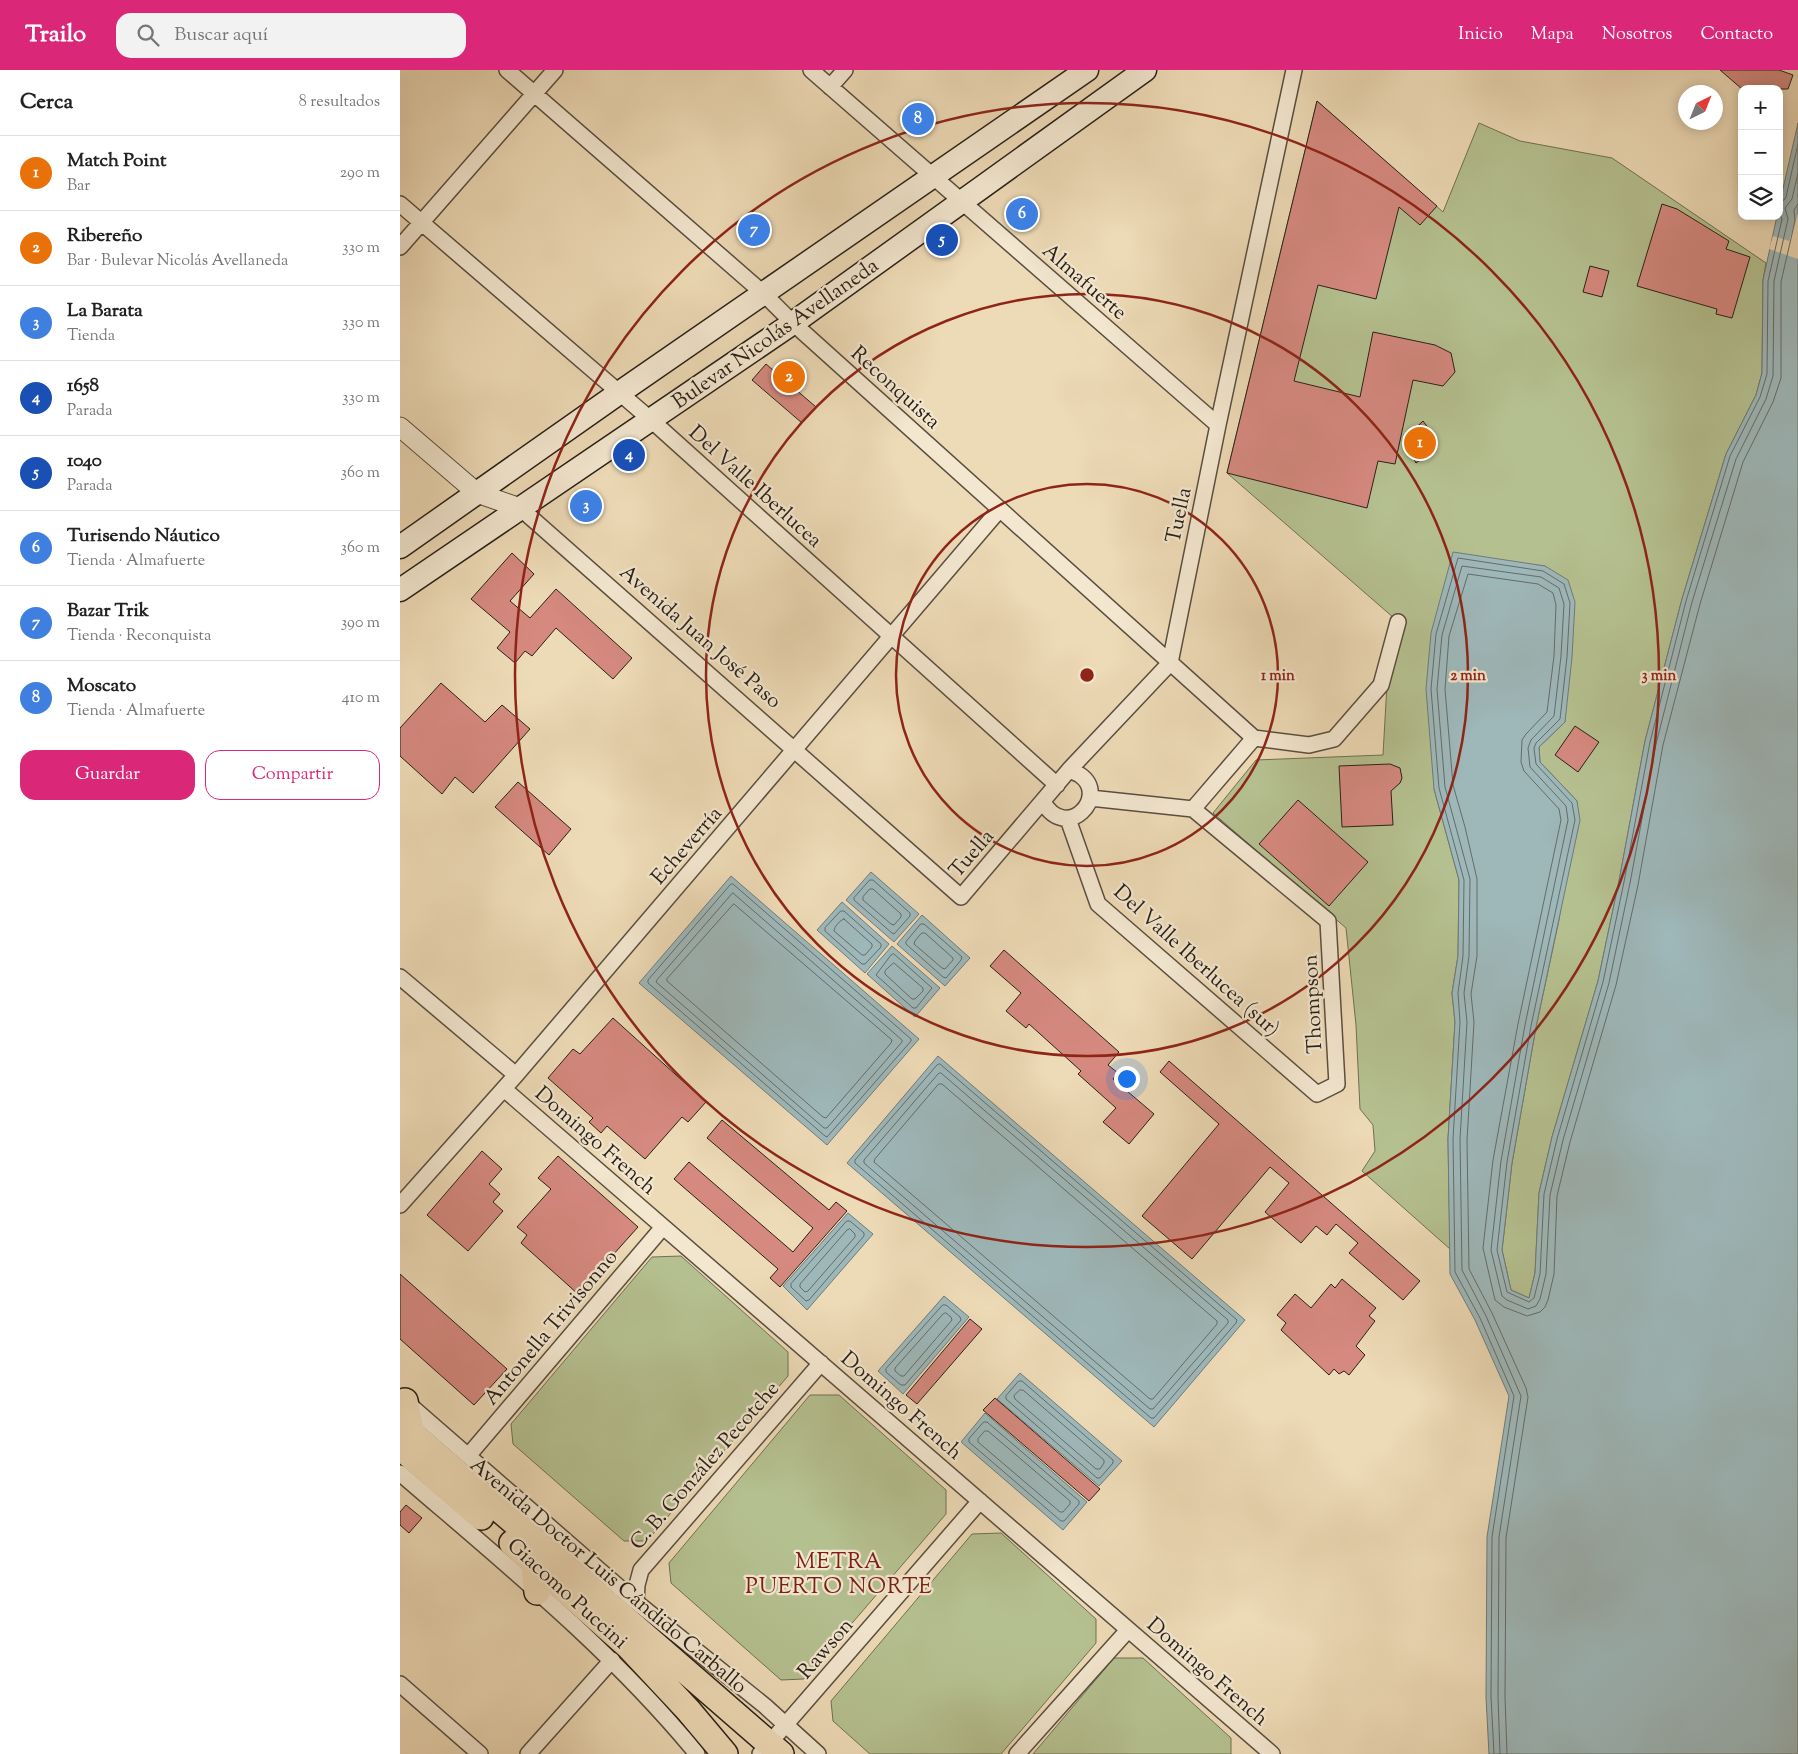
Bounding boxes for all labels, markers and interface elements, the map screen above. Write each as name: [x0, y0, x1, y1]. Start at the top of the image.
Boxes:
search box: [116, 13, 466, 58]
text: Trailo: [25, 18, 86, 52]
icon: search: [134, 21, 162, 49]
text: Buscar aquí: [174, 22, 268, 49]
text: Inicio: [1458, 22, 1503, 48]
text: Mapa: [1531, 22, 1574, 48]
text: Nosotros: [1602, 22, 1672, 48]
text: Contacto: [1700, 22, 1773, 48]
north arrow: [1678, 85, 1723, 130]
map controls: [1738, 85, 1783, 220]
button: +: [1738, 85, 1783, 130]
text: Cerca: [20, 88, 73, 118]
text: 8 resultados: [299, 91, 380, 114]
pin: 8: [902, 100, 934, 138]
button: −: [1738, 130, 1783, 175]
text: Match Point: [67, 148, 166, 175]
text: 1: [33, 162, 39, 185]
text: 290 m: [340, 162, 380, 185]
text: Bar: [67, 175, 90, 198]
button: layers: [1738, 175, 1783, 220]
pin: 6: [1006, 195, 1038, 233]
pin: 7: [738, 211, 770, 249]
pin: 5: [926, 221, 958, 259]
text: Ribereño: [67, 223, 143, 250]
text: 2: [32, 237, 40, 260]
text: 330 m: [342, 237, 380, 260]
street label: Almafuerte: [1035, 237, 1133, 328]
text: Bar · Bulevar Nicolás Avellaneda: [67, 250, 288, 273]
street label: Bulevar Nicolás Avellaneda: [667, 252, 886, 417]
text: La Barata: [67, 298, 143, 325]
text: 3: [33, 312, 39, 335]
text: 330 m: [342, 312, 380, 335]
text: Tienda: [67, 325, 115, 348]
street label: Reconquista: [843, 340, 947, 437]
pin: 2: [773, 358, 805, 396]
text: 1658: [67, 373, 99, 400]
text: 4: [32, 387, 40, 410]
text: 330 m: [342, 387, 380, 410]
text: Parada: [67, 400, 113, 423]
street label: Del Valle Iberlucea: [681, 419, 828, 556]
pin: 1: [1404, 424, 1436, 462]
pin: 4: [613, 436, 645, 474]
text: 1040: [67, 448, 102, 475]
text: 5: [33, 462, 39, 485]
text: 360 m: [341, 462, 380, 485]
text: Parada: [67, 475, 113, 498]
street label: Tuella: [1159, 485, 1201, 546]
pin: 3: [570, 487, 602, 525]
text: Turisendo Náutico: [67, 523, 220, 550]
text: 6: [32, 537, 40, 560]
text: 360 m: [341, 537, 380, 560]
text: Tienda · Almafuerte: [67, 550, 205, 573]
street label: Avenida Juan José Paso: [612, 559, 787, 716]
text: Bazar Trik: [67, 598, 149, 625]
text: 7: [32, 612, 40, 635]
text: 390 m: [341, 612, 380, 635]
text: Tienda · Reconquista: [67, 625, 211, 648]
centre of rings: [1078, 666, 1096, 684]
text: 1 min: [1261, 666, 1295, 687]
text: 2 min: [1450, 666, 1486, 687]
text: 3 min: [1642, 666, 1677, 687]
text: Moscato: [67, 673, 136, 700]
text: 8: [32, 687, 40, 710]
text: 410 m: [342, 687, 380, 710]
text: Tienda · Almafuerte: [67, 700, 205, 723]
button: Guardar: [20, 750, 195, 800]
button: Compartir: [205, 750, 380, 800]
street label: Echeverría: [645, 800, 730, 892]
street label: Tuella: [943, 823, 1002, 885]
street label: Del Valle Iberlucea (sur): [1106, 878, 1286, 1045]
street label: Thompson: [1296, 954, 1332, 1054]
your location: [1114, 1066, 1140, 1092]
street label: Domingo French: [527, 1080, 662, 1203]
street label: Antonella Trivisonno: [477, 1244, 626, 1413]
street label: Domingo French: [833, 1345, 968, 1468]
street label: C. B. González Pecotche: [624, 1375, 787, 1557]
street label: Avenida Doctor Luis Cándido Carballo: [462, 1451, 753, 1702]
street label: Giacomo Puccini: [500, 1532, 634, 1657]
district label: METRA PUERTO NORTE: [745, 1547, 933, 1604]
street label: Domingo French: [1139, 1611, 1274, 1734]
street label: Rawson: [791, 1612, 862, 1686]

